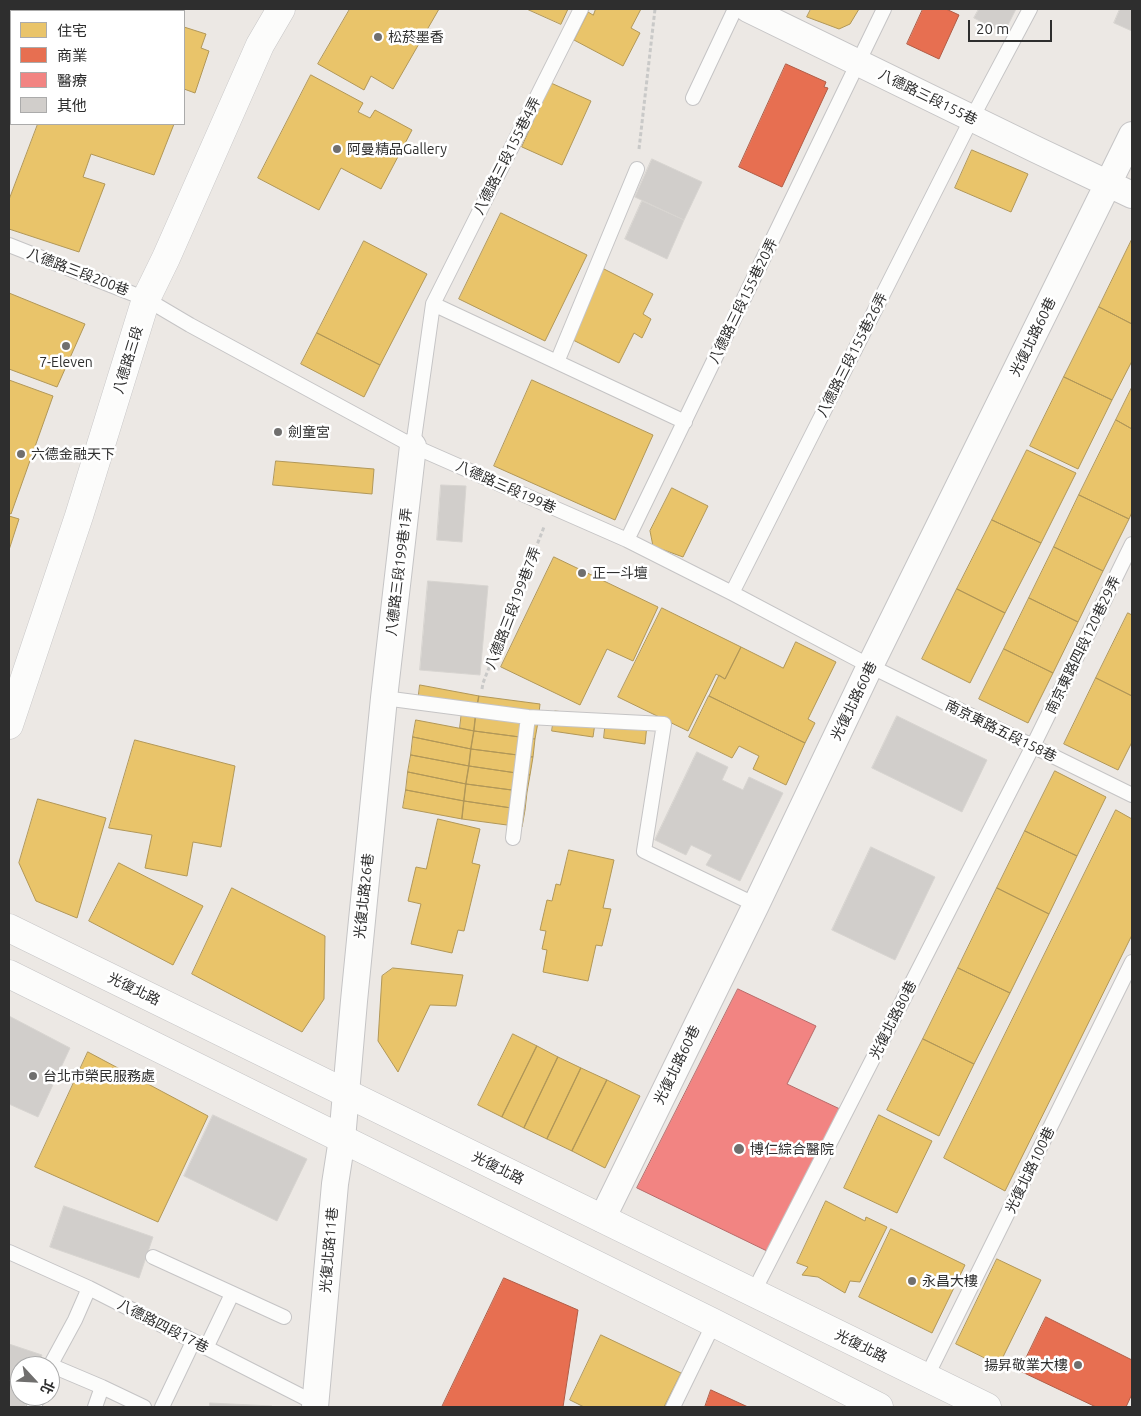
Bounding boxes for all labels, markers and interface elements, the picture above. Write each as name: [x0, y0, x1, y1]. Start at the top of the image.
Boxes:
legend: [10, 10, 185, 125]
scale bar: [971, 10, 1055, 42]
text: 20 m: [976, 20, 1009, 37]
text: 住宅: [57, 22, 87, 39]
place label: 松菸墨香: [388, 29, 444, 45]
marker: 松菸墨香: [372, 31, 384, 43]
text: 商業: [57, 47, 87, 64]
street label: 八德路三段155巷: [876, 66, 980, 128]
text: 醫療: [57, 72, 87, 89]
street label: 八德路三段155巷4弄: [470, 94, 544, 218]
text: 其他: [57, 97, 87, 114]
place label: 阿曼精品Gallery: [347, 141, 447, 157]
marker: 阿曼精品Gallery: [331, 143, 343, 155]
street label: 八德路三段155巷20弄: [705, 236, 781, 366]
street label: 八德路三段200巷: [25, 245, 131, 299]
street label: 八德路三段155巷26弄: [813, 290, 891, 420]
street label: 光復北路60巷: [1007, 295, 1059, 379]
street label: 八德路三段: [110, 324, 146, 396]
marker: 7-Eleven: [60, 340, 72, 352]
place label: 7-Eleven: [39, 354, 93, 370]
place label: 劍童宮: [288, 424, 330, 440]
marker: 劍童宮: [272, 426, 284, 438]
place label: 六德金融天下: [31, 446, 115, 462]
marker: 六德金融天下: [15, 448, 27, 460]
street label: 八德路三段199巷: [453, 457, 559, 517]
street label: 八德路三段199巷1弄: [383, 507, 415, 637]
street label: 八德路三段199巷7弄: [482, 545, 544, 671]
place label: 正一斗壇: [592, 565, 648, 581]
marker: 正一斗壇: [576, 567, 588, 579]
street label: 南京東路四段120巷29弄: [1042, 573, 1124, 717]
street label: 光復北路60巷: [828, 659, 880, 743]
street label: 南京東路五段158巷: [943, 697, 1059, 765]
street label: 光復北路26巷: [351, 852, 377, 940]
street label: 光復北路: [105, 969, 163, 1009]
street label: 光復北路80巷: [866, 978, 920, 1062]
street label: 光復北路60巷: [651, 1023, 703, 1107]
place label: 台北市榮民服務處: [43, 1068, 155, 1084]
marker: 台北市榮民服務處: [27, 1070, 39, 1082]
street label: 光復北路100巷: [1002, 1124, 1058, 1216]
place label: 博仁綜合醫院: [750, 1141, 834, 1157]
marker: 博仁綜合醫院: [732, 1142, 746, 1156]
street label: 光復北路: [469, 1148, 527, 1188]
street label: 光復北路11巷: [317, 1207, 341, 1293]
place label: 永昌大樓: [922, 1273, 978, 1289]
marker: 永昌大樓: [906, 1275, 918, 1287]
street label: 八德路四段17巷: [115, 1296, 211, 1356]
street label: 光復北路: [832, 1326, 890, 1366]
north arrow: [10, 1356, 60, 1406]
place label: 揚昇敬業大樓: [984, 1357, 1068, 1373]
marker: 揚昇敬業大樓: [1072, 1359, 1084, 1371]
text: 北: [37, 1377, 58, 1397]

